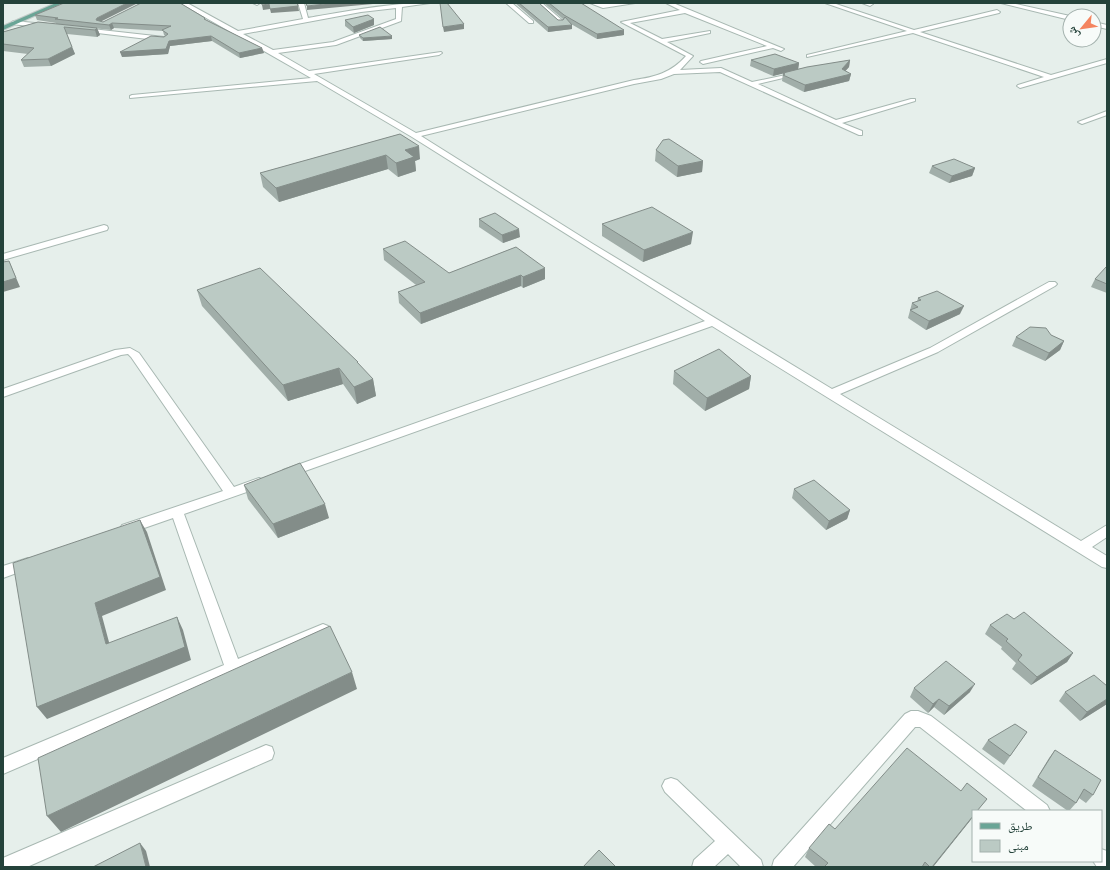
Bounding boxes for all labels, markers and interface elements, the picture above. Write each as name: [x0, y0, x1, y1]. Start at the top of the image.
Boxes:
north arrow: [1062, 8, 1102, 48]
text: ش: [1064, 24, 1083, 41]
legend: [972, 810, 1102, 862]
text: طريق: [1008, 818, 1033, 833]
text: مبنى: [1008, 838, 1029, 853]

